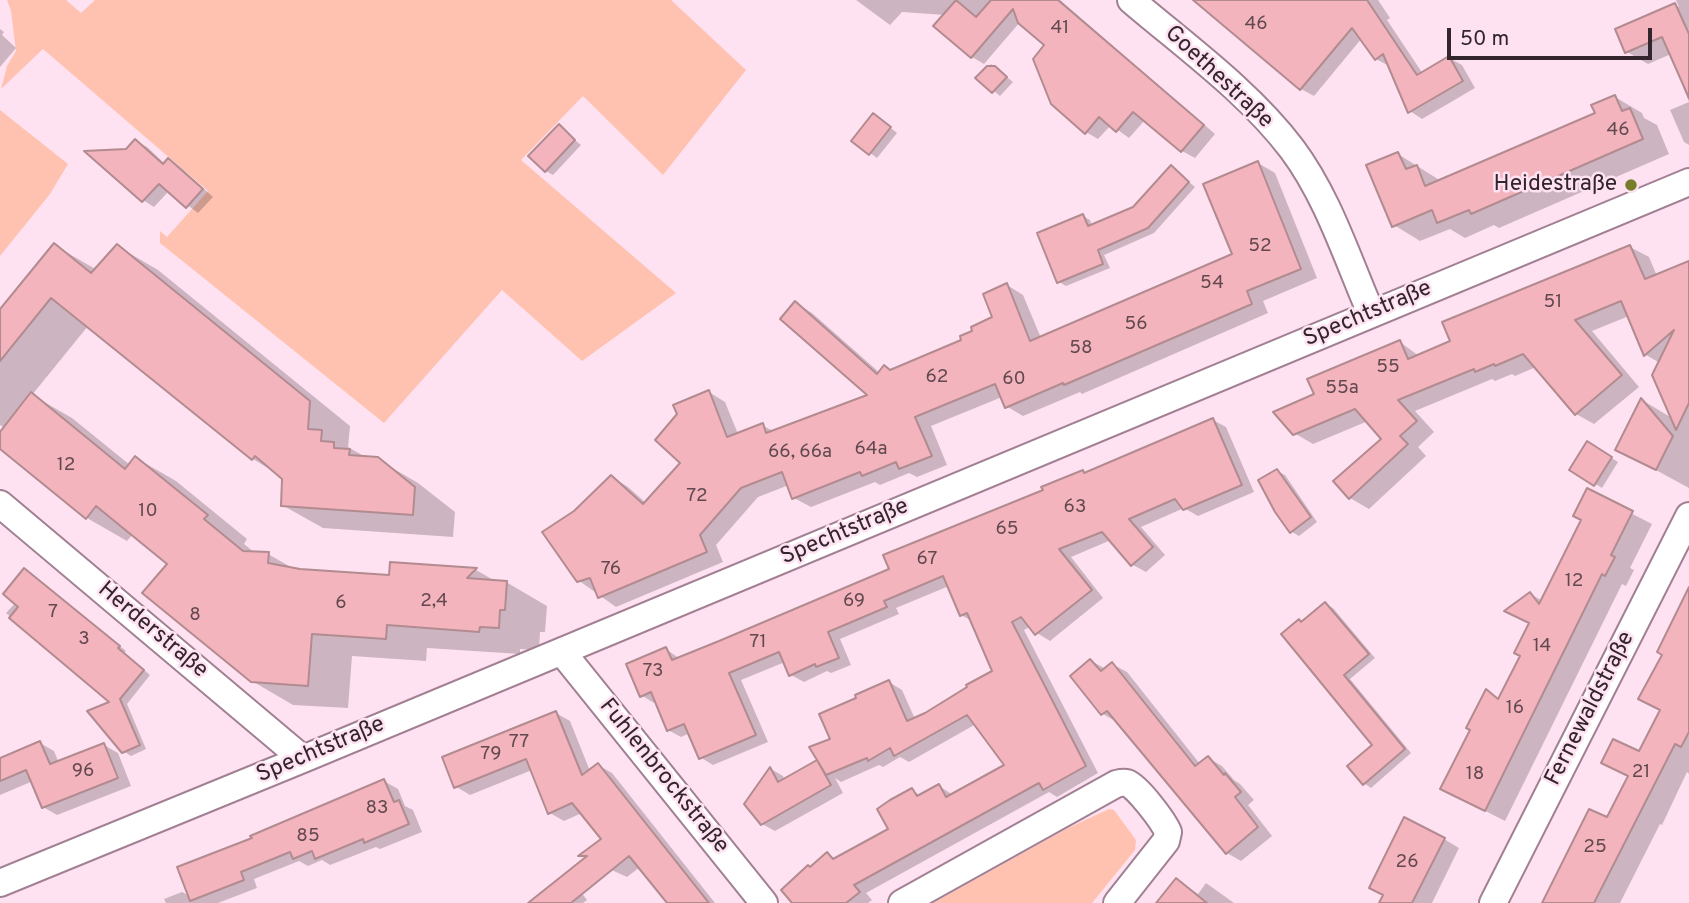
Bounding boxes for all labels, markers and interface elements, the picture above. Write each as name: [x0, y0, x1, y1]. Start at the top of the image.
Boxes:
house number: 46: [1244, 14, 1268, 36]
scale bar: [1451, 14, 1656, 58]
house number: 41: [1051, 18, 1069, 40]
street label: Goethestraße: [1158, 21, 1278, 135]
text: 50 m: [1460, 26, 1509, 53]
house number: 46: [1606, 120, 1630, 142]
place label: Heidestraße: [1494, 171, 1617, 199]
marker: Heidestraße: [1623, 177, 1639, 193]
house number: 52: [1248, 236, 1272, 258]
house number: 54: [1200, 273, 1224, 295]
street label: Spechtstraße: [1300, 276, 1436, 354]
house number: 51: [1544, 292, 1562, 314]
house number: 56: [1124, 314, 1148, 336]
house number: 58: [1069, 338, 1093, 360]
house number: 55: [1376, 357, 1400, 379]
house number: 62: [926, 367, 948, 389]
house number: 60: [1002, 369, 1026, 391]
house number: 55a: [1325, 378, 1359, 400]
house number: 64a: [854, 439, 888, 461]
house number: 66, 66a: [768, 442, 832, 464]
house number: 12: [57, 455, 75, 477]
house number: 72: [686, 486, 708, 508]
street label: Spechtstraße: [777, 494, 913, 572]
house number: 63: [1064, 497, 1086, 519]
house number: 10: [138, 501, 158, 523]
house number: 65: [995, 519, 1019, 541]
house number: 67: [917, 549, 937, 571]
house number: 76: [601, 559, 621, 581]
house number: 12: [1565, 571, 1583, 593]
street label: Herderstraße: [91, 577, 213, 685]
house number: 2,4: [420, 591, 448, 613]
house number: 69: [843, 591, 865, 613]
house number: 6: [335, 593, 347, 615]
house number: 7: [48, 602, 58, 624]
house number: 8: [189, 605, 201, 627]
street label: Fernewaldstraße: [1540, 627, 1642, 791]
house number: 3: [78, 629, 90, 651]
house number: 71: [749, 632, 767, 654]
house number: 14: [1533, 636, 1551, 658]
house number: 73: [642, 661, 664, 683]
street label: Fuhlenbrockstraße: [592, 694, 734, 860]
house number: 16: [1506, 698, 1524, 720]
street label: Spechtstraße: [253, 712, 389, 790]
house number: 77: [509, 732, 529, 754]
house number: 79: [480, 744, 502, 766]
house number: 96: [72, 761, 94, 783]
house number: 21: [1632, 762, 1650, 784]
house number: 18: [1466, 764, 1484, 786]
house number: 83: [365, 798, 389, 820]
house number: 85: [296, 826, 320, 848]
house number: 25: [1583, 837, 1607, 859]
house number: 26: [1396, 852, 1418, 874]

